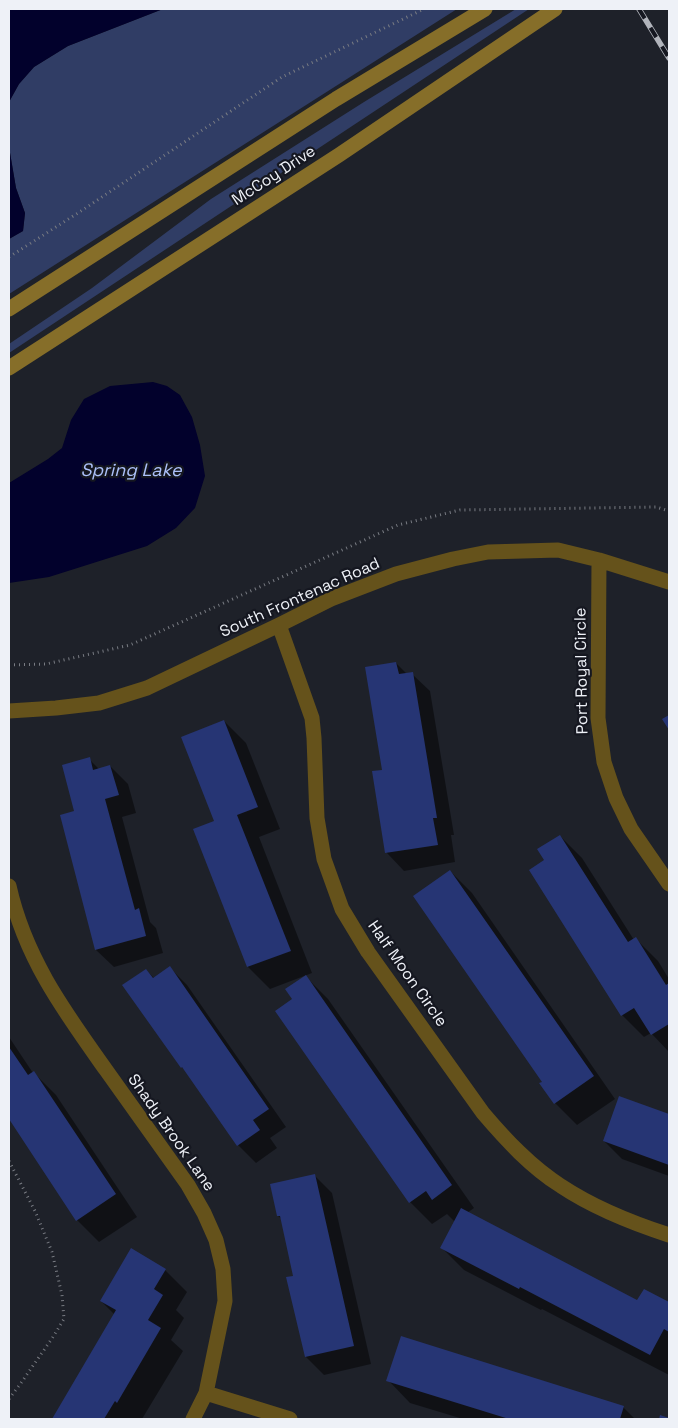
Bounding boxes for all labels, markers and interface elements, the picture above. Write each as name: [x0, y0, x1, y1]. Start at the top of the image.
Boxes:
street label: McCoy Drive: [229, 142, 319, 210]
water label: Spring Lake: [80, 460, 182, 482]
street label: South Frontenac Road: [217, 554, 383, 642]
street label: Port Royal Circle: [571, 608, 593, 734]
street label: Half Moon Circle: [363, 917, 451, 1031]
street label: Shady Brook Lane: [123, 1071, 219, 1195]

